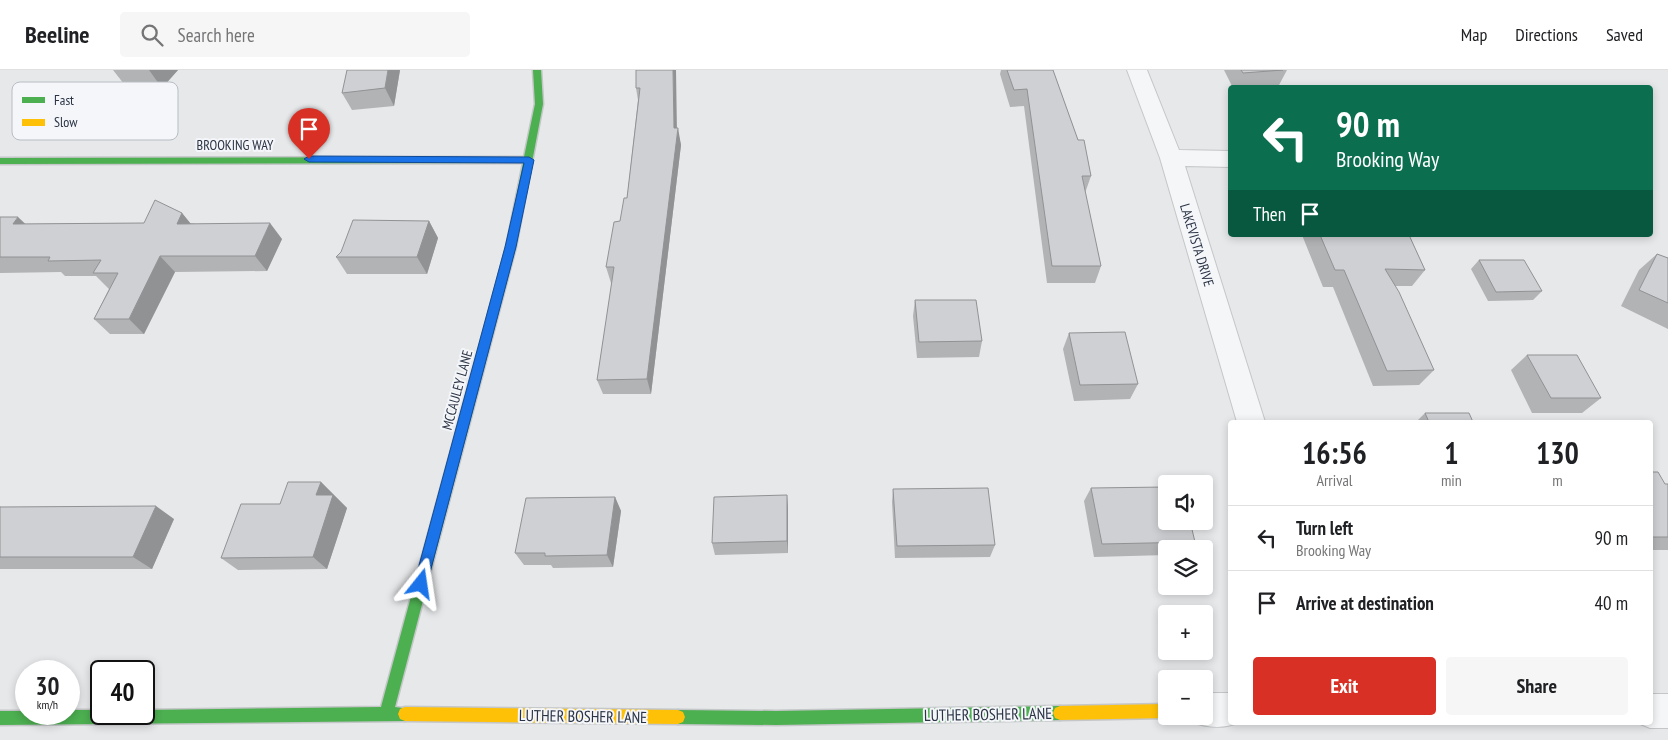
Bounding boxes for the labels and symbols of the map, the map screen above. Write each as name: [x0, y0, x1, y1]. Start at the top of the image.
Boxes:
legend: [12, 82, 178, 140]
text: Fast: [54, 91, 74, 109]
pin: [288, 108, 330, 159]
text: Slow: [54, 113, 78, 131]
street label: BROOKING WAY: [197, 136, 274, 154]
street label: LAKEVISTA DRIVE: [1176, 201, 1218, 289]
street label: MCCAULEY LANE: [438, 348, 476, 432]
position arrow: [394, 557, 446, 609]
speed limit sign: 40: [90, 660, 155, 725]
street label: LUTHER BOSHER LANE: [924, 703, 1052, 725]
street label: LUTHER BOSHER LANE: [519, 705, 647, 727]

